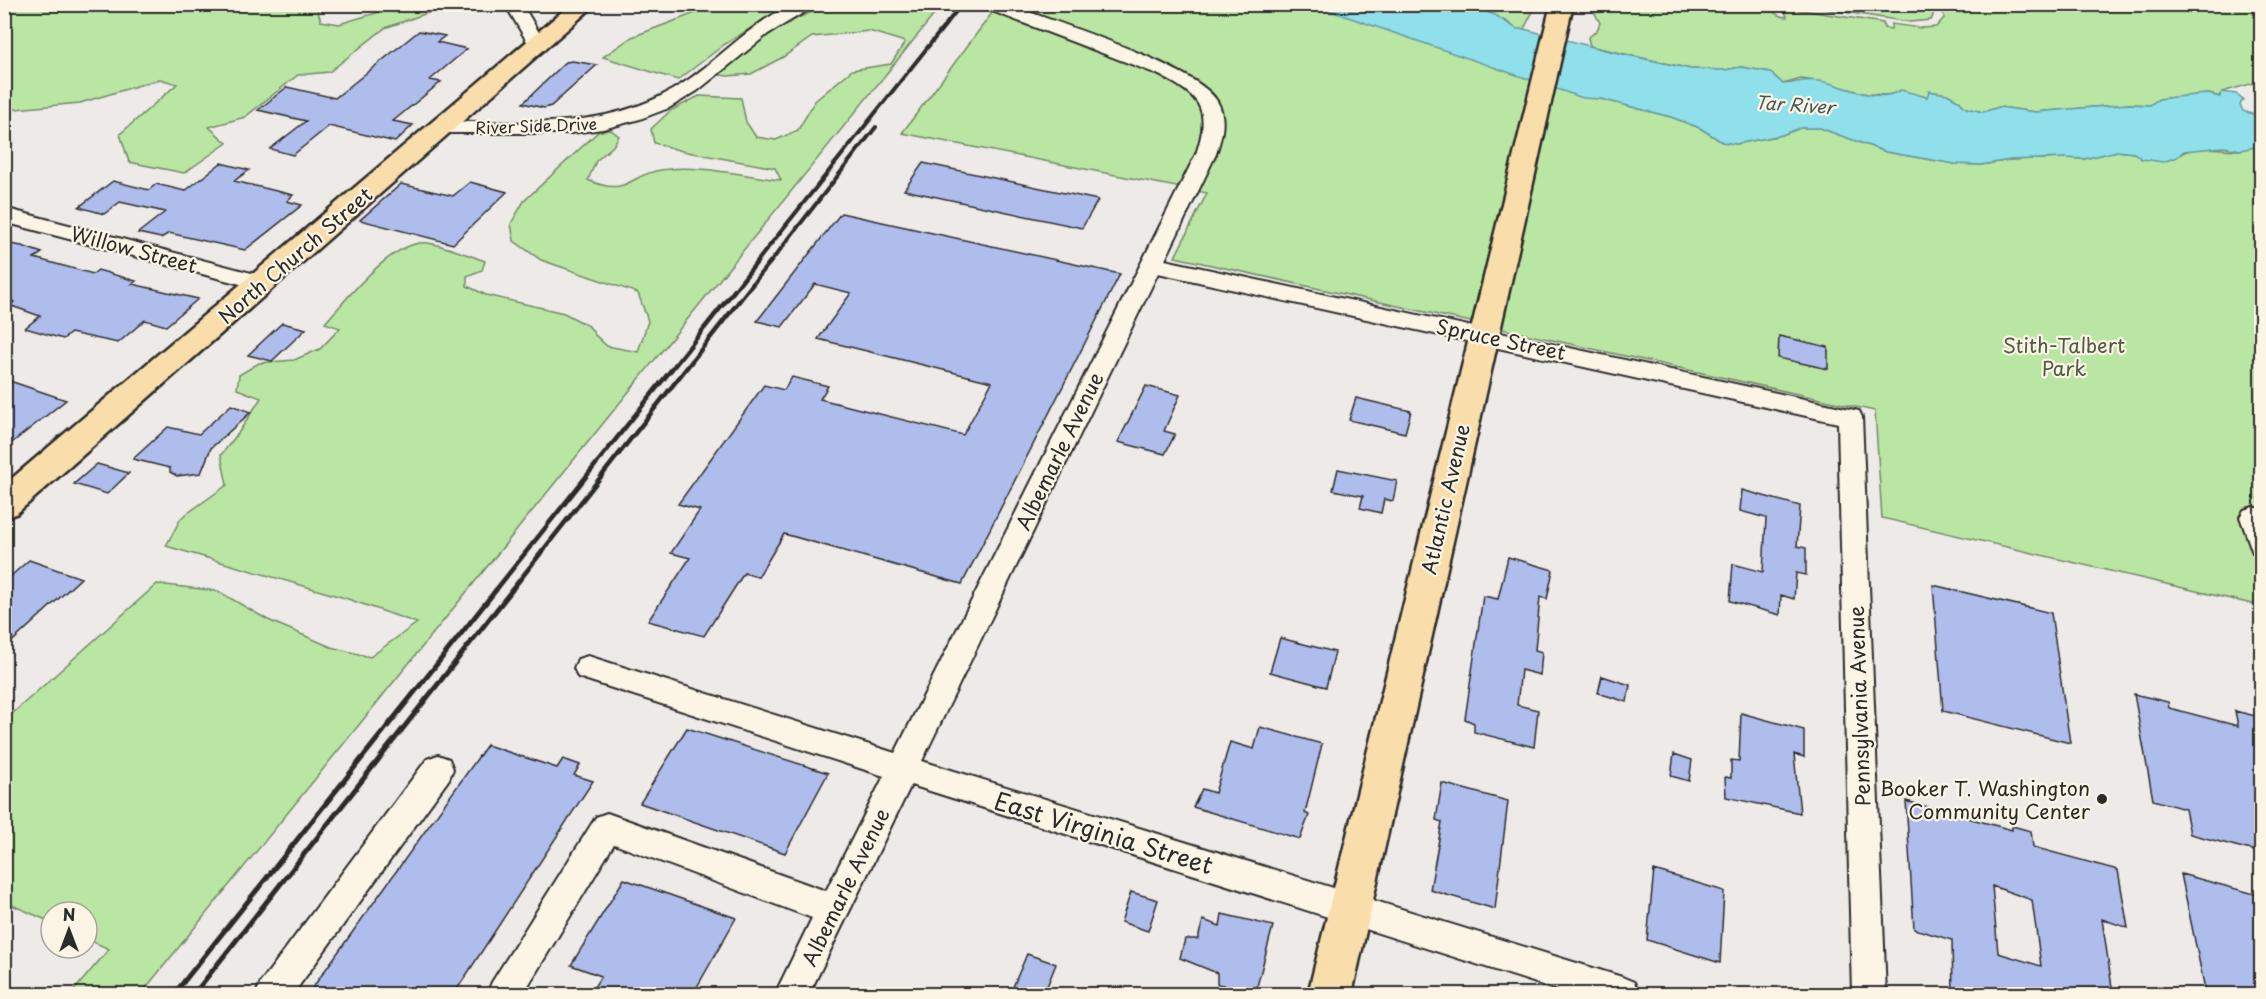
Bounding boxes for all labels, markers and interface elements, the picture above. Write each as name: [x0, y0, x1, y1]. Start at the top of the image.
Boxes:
water label: Tar River: [1754, 88, 1839, 120]
street label: River Side Drive: [475, 111, 597, 139]
street label: North Church Street: [211, 179, 379, 331]
street label: Willow Street: [67, 218, 201, 280]
street label: Spruce Street: [1434, 311, 1568, 367]
park label: Stith-Talbert Park: [2003, 330, 2125, 383]
street label: Albemarle Avenue: [1008, 367, 1110, 535]
street label: Atlantic Avenue: [1413, 421, 1477, 577]
street label: Pennsylvania Avenue: [1841, 605, 1877, 807]
place label: Booker T. Washington Community Center: [1880, 773, 2091, 826]
street label: East Virginia Street: [990, 782, 1218, 882]
marker: Booker T. Washington Community Center: [2095, 792, 2109, 806]
street label: Albemarle Avenue: [794, 803, 896, 971]
north arrow: [39, 900, 99, 960]
text: N: [63, 902, 75, 926]

